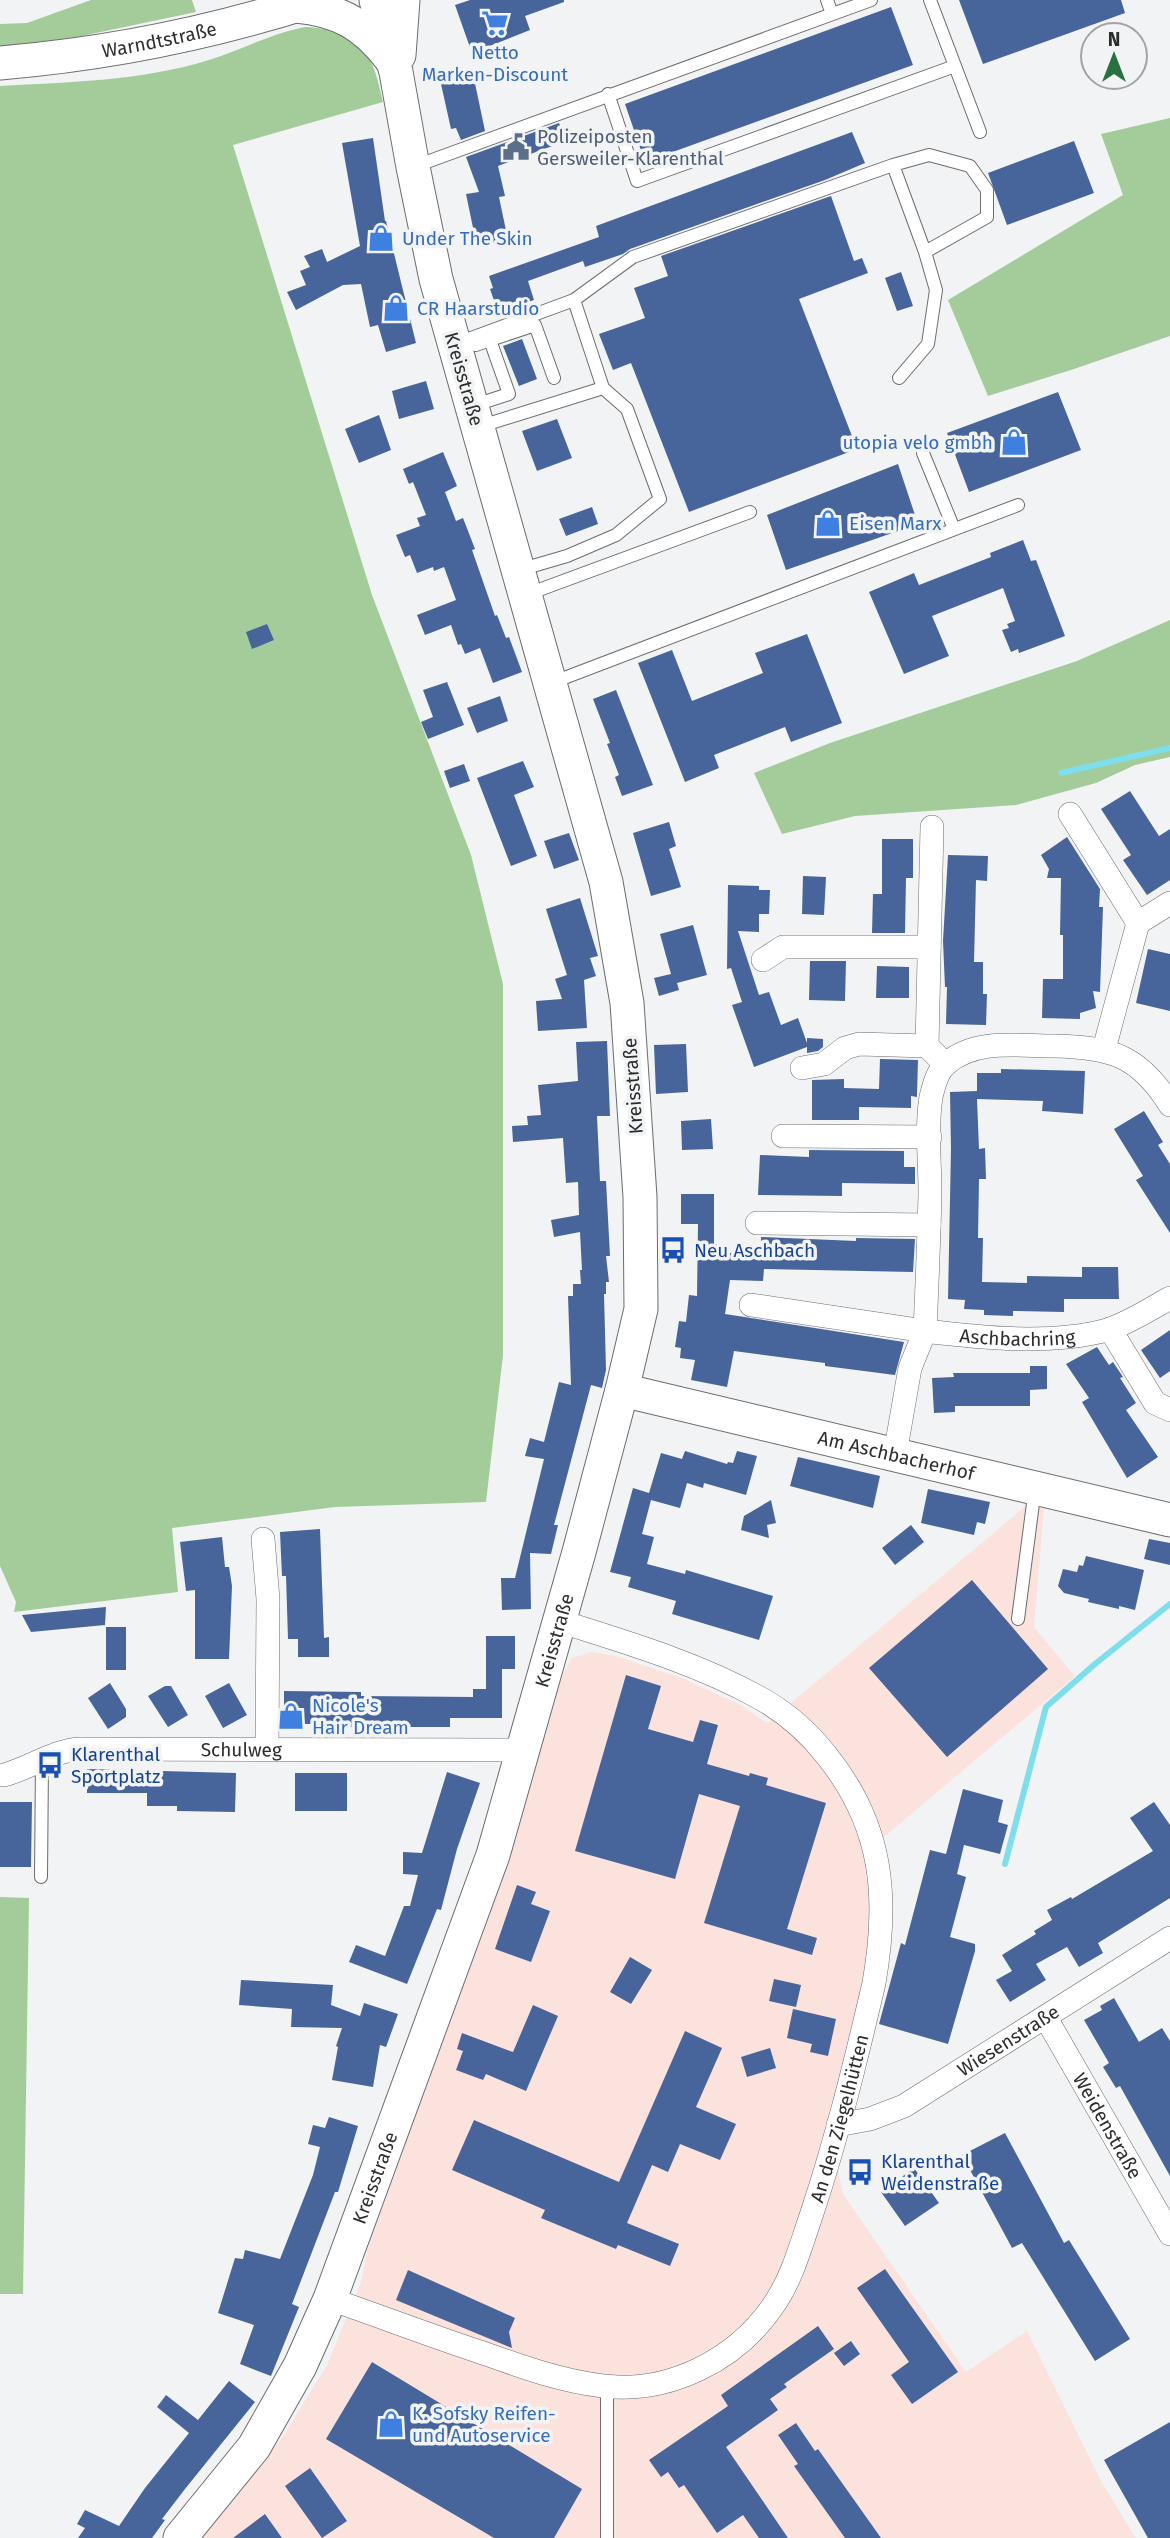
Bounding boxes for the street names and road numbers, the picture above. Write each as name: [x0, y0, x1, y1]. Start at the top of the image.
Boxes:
street label: Warndtstraße: [100, 17, 219, 62]
street label: Kreisstraße: [440, 329, 488, 429]
street label: Kreisstraße: [618, 1037, 648, 1135]
street label: Aschbachring: [959, 1324, 1076, 1350]
street label: Am Aschbacherhof: [816, 1425, 979, 1485]
street label: Kreisstraße: [530, 1591, 578, 1690]
street label: Schulweg: [201, 1738, 282, 1761]
street label: Wiesenstraße: [953, 2000, 1063, 2081]
street label: An den Ziegelhütten: [805, 2032, 873, 2205]
street label: Weidenstraße: [1068, 2068, 1147, 2183]
street label: Kreisstraße: [347, 2128, 402, 2227]

